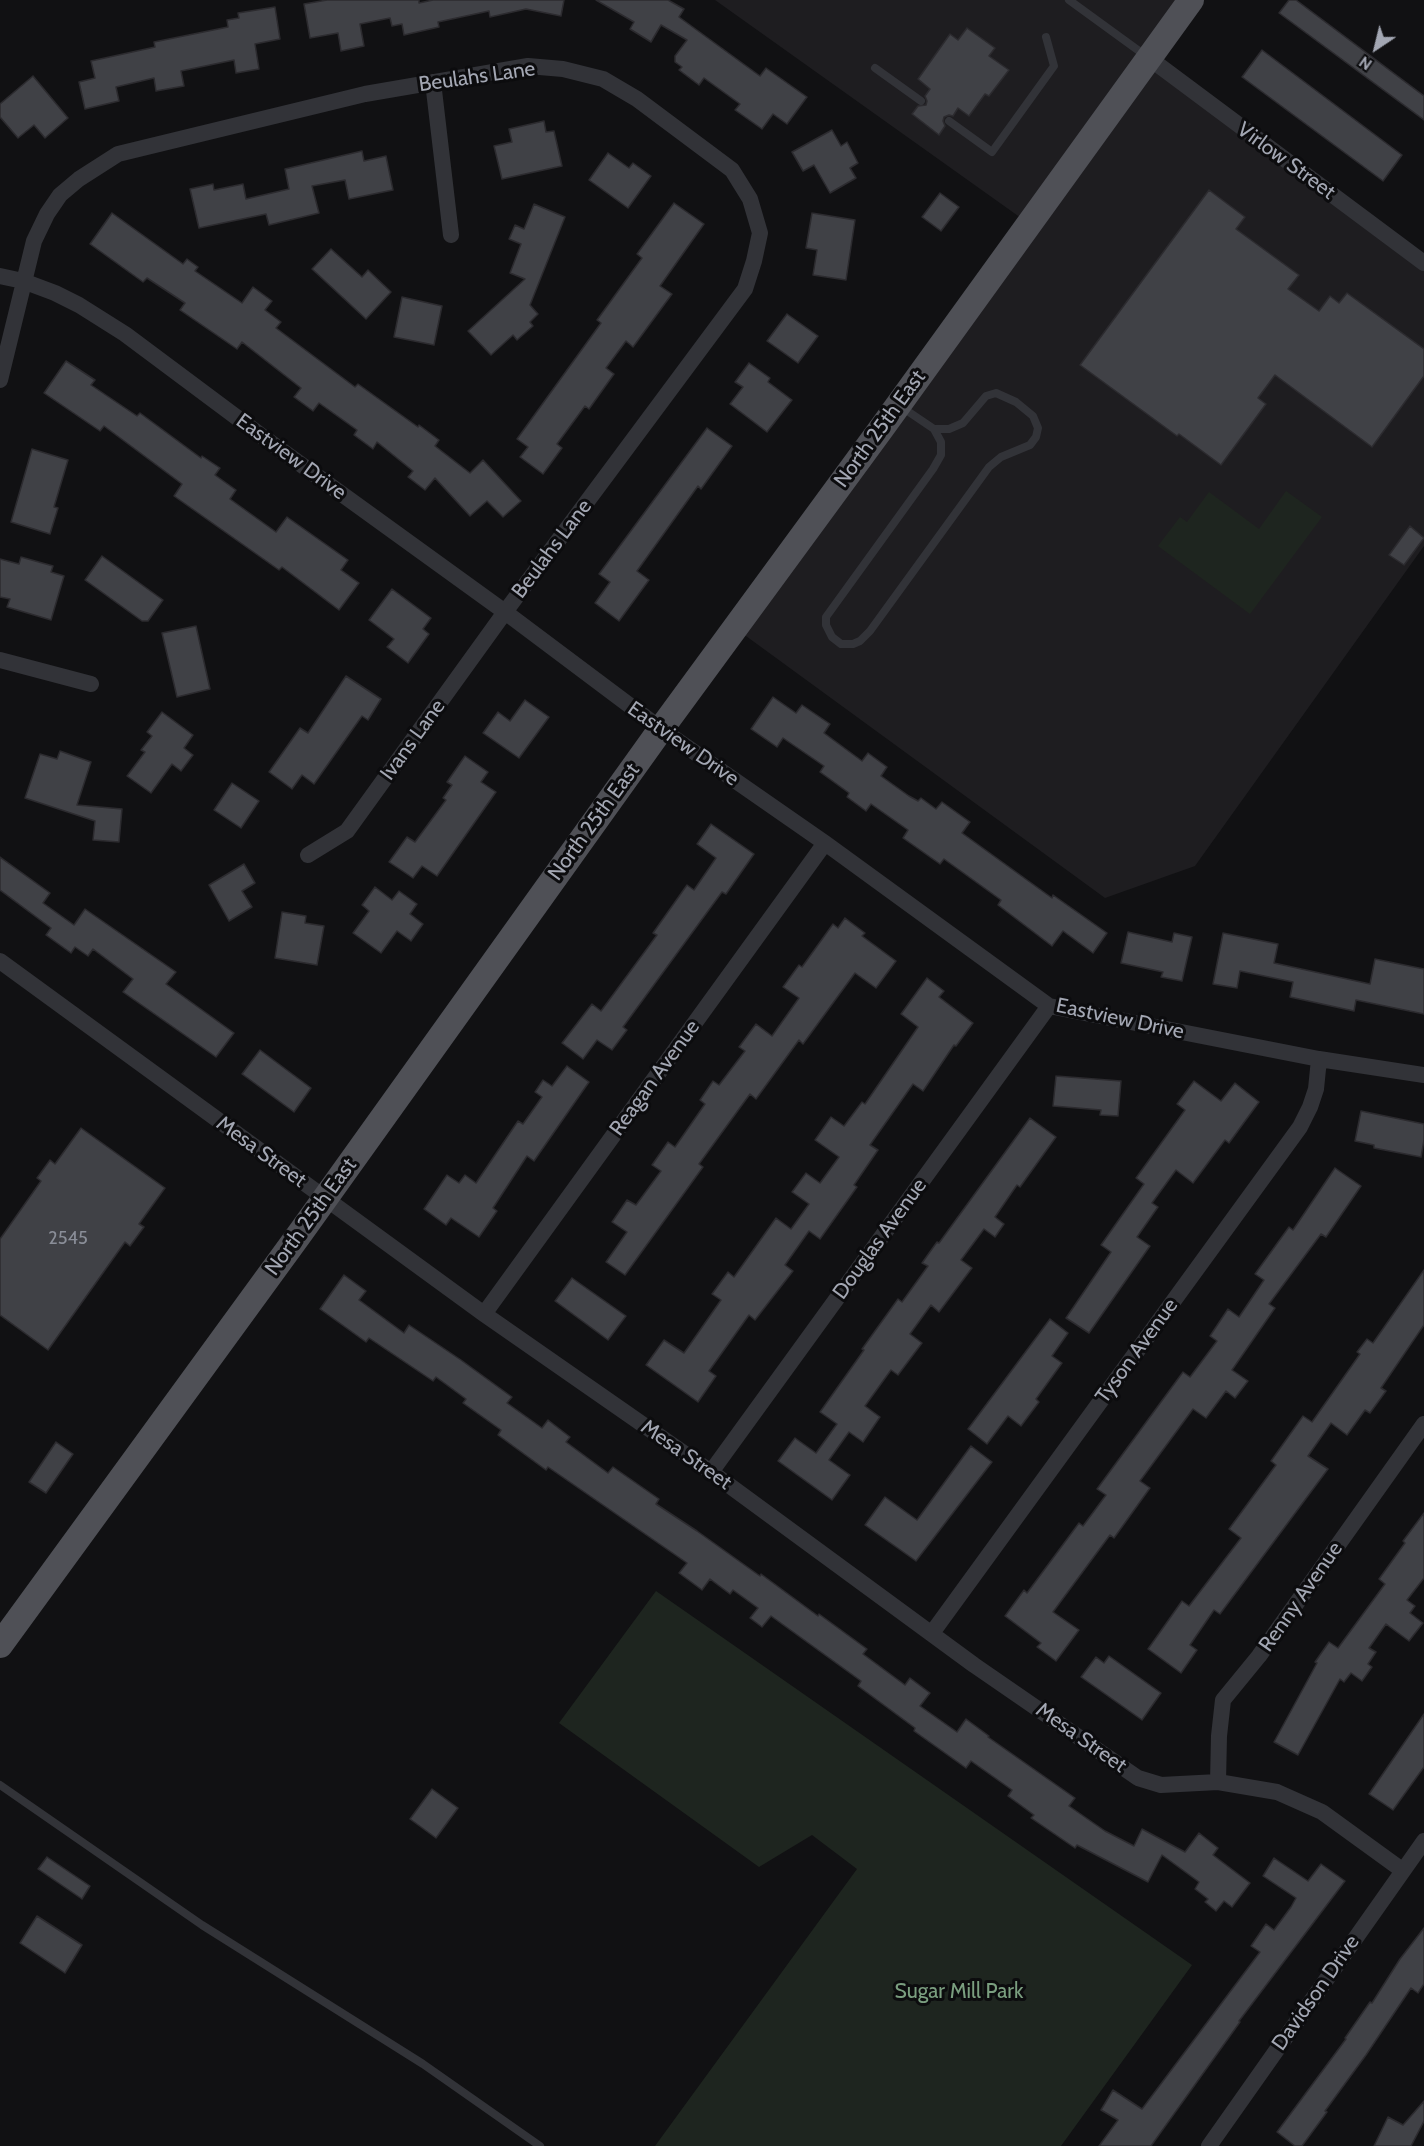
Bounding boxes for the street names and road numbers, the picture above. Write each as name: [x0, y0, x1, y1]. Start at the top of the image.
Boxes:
street label: Beulahs Lane: [417, 56, 537, 98]
street label: Virlow Street: [1232, 117, 1340, 205]
street label: North 25th East: [829, 365, 931, 493]
street label: Eastview Drive: [231, 409, 351, 505]
street label: Beulahs Lane: [507, 495, 597, 603]
street label: Ivans Lane: [375, 695, 451, 785]
street label: Eastview Drive: [622, 696, 744, 792]
street label: North 25th East: [543, 758, 645, 886]
street label: Eastview Drive: [1054, 993, 1186, 1045]
street label: Reagan Avenue: [605, 1015, 705, 1141]
street label: Mesa Street: [211, 1111, 311, 1193]
street label: North 25th East: [260, 1153, 362, 1281]
street label: Douglas Avenue: [828, 1174, 932, 1304]
street label: Tyson Avenue: [1091, 1294, 1183, 1408]
street label: Mesa Street: [636, 1415, 736, 1495]
street label: Renny Avenue: [1254, 1537, 1348, 1657]
street label: Mesa Street: [1031, 1698, 1131, 1778]
street label: Davidson Drive: [1267, 1930, 1365, 2056]

